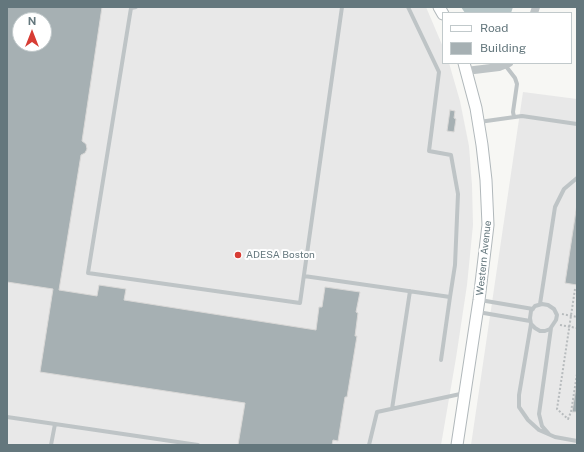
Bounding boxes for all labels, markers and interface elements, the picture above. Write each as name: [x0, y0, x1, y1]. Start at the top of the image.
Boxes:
north arrow: [12, 12, 52, 52]
legend: [442, 12, 572, 64]
text: N: [28, 15, 36, 27]
text: Road: [480, 21, 508, 35]
text: Building: [480, 41, 526, 55]
street label: Western Avenue: [474, 220, 494, 296]
place label: ADESA Boston: [246, 249, 315, 261]
marker: ADESA Boston: [233, 250, 243, 260]

